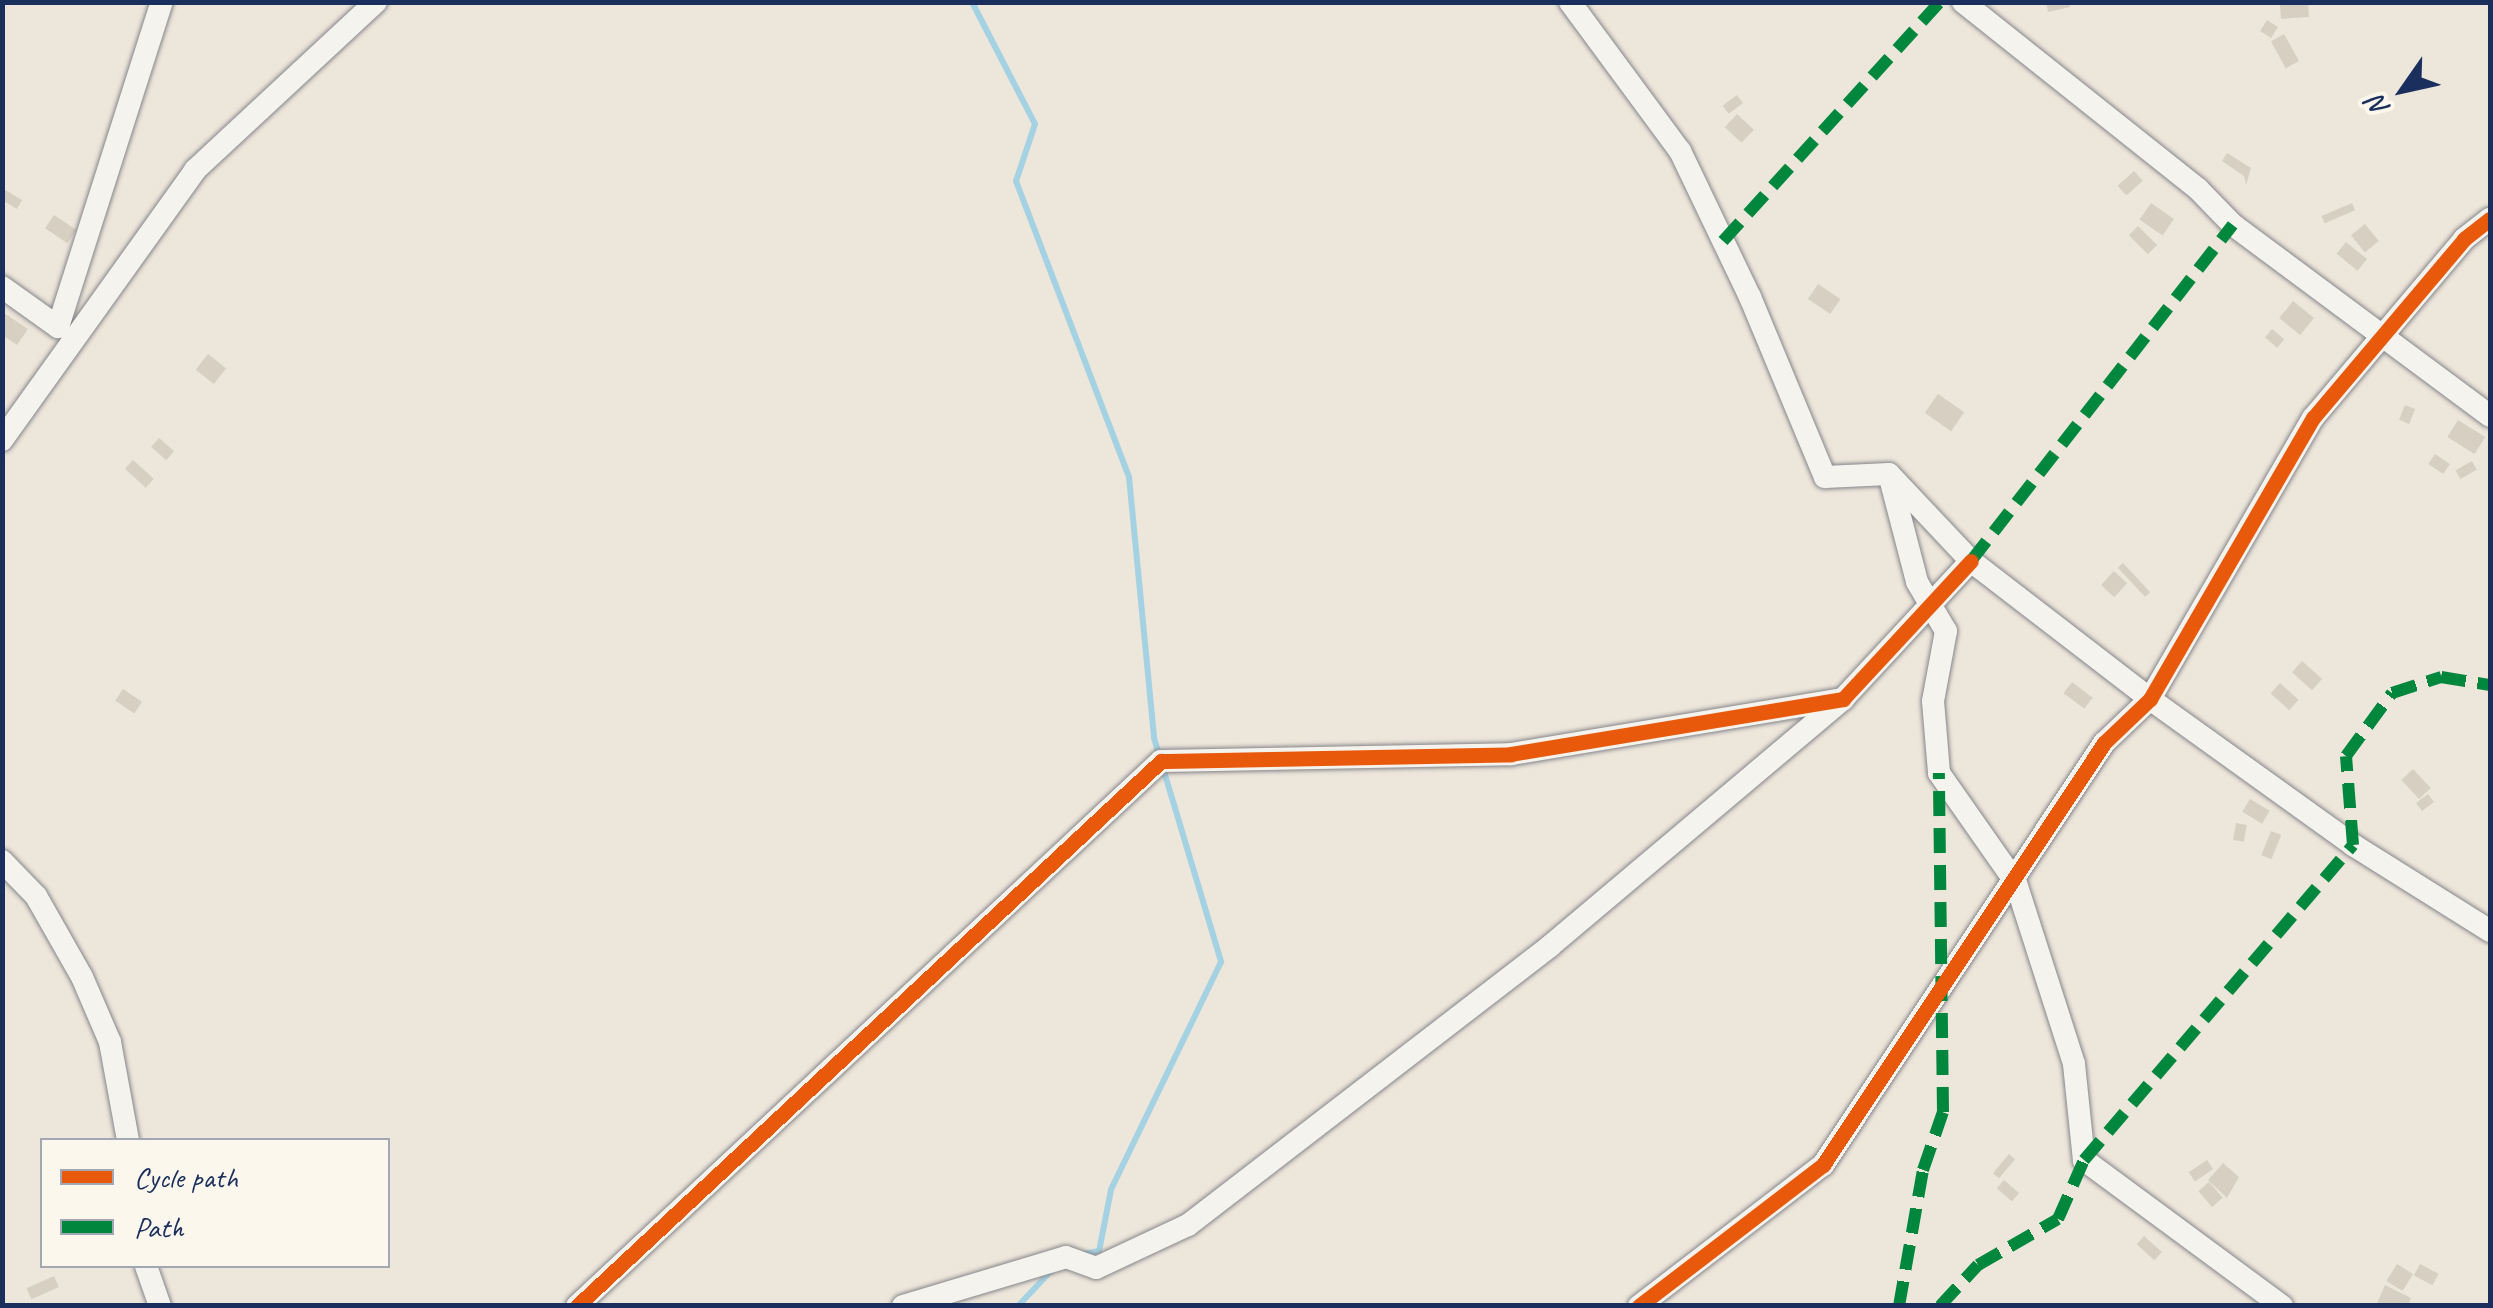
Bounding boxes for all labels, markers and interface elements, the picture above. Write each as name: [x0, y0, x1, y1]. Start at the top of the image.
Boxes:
north arrow: [2353, 40, 2453, 140]
text: N: [2358, 90, 2397, 124]
legend: [40, 1138, 390, 1268]
text: Cycle path: [134, 1158, 238, 1196]
text: Path: [134, 1208, 183, 1246]

